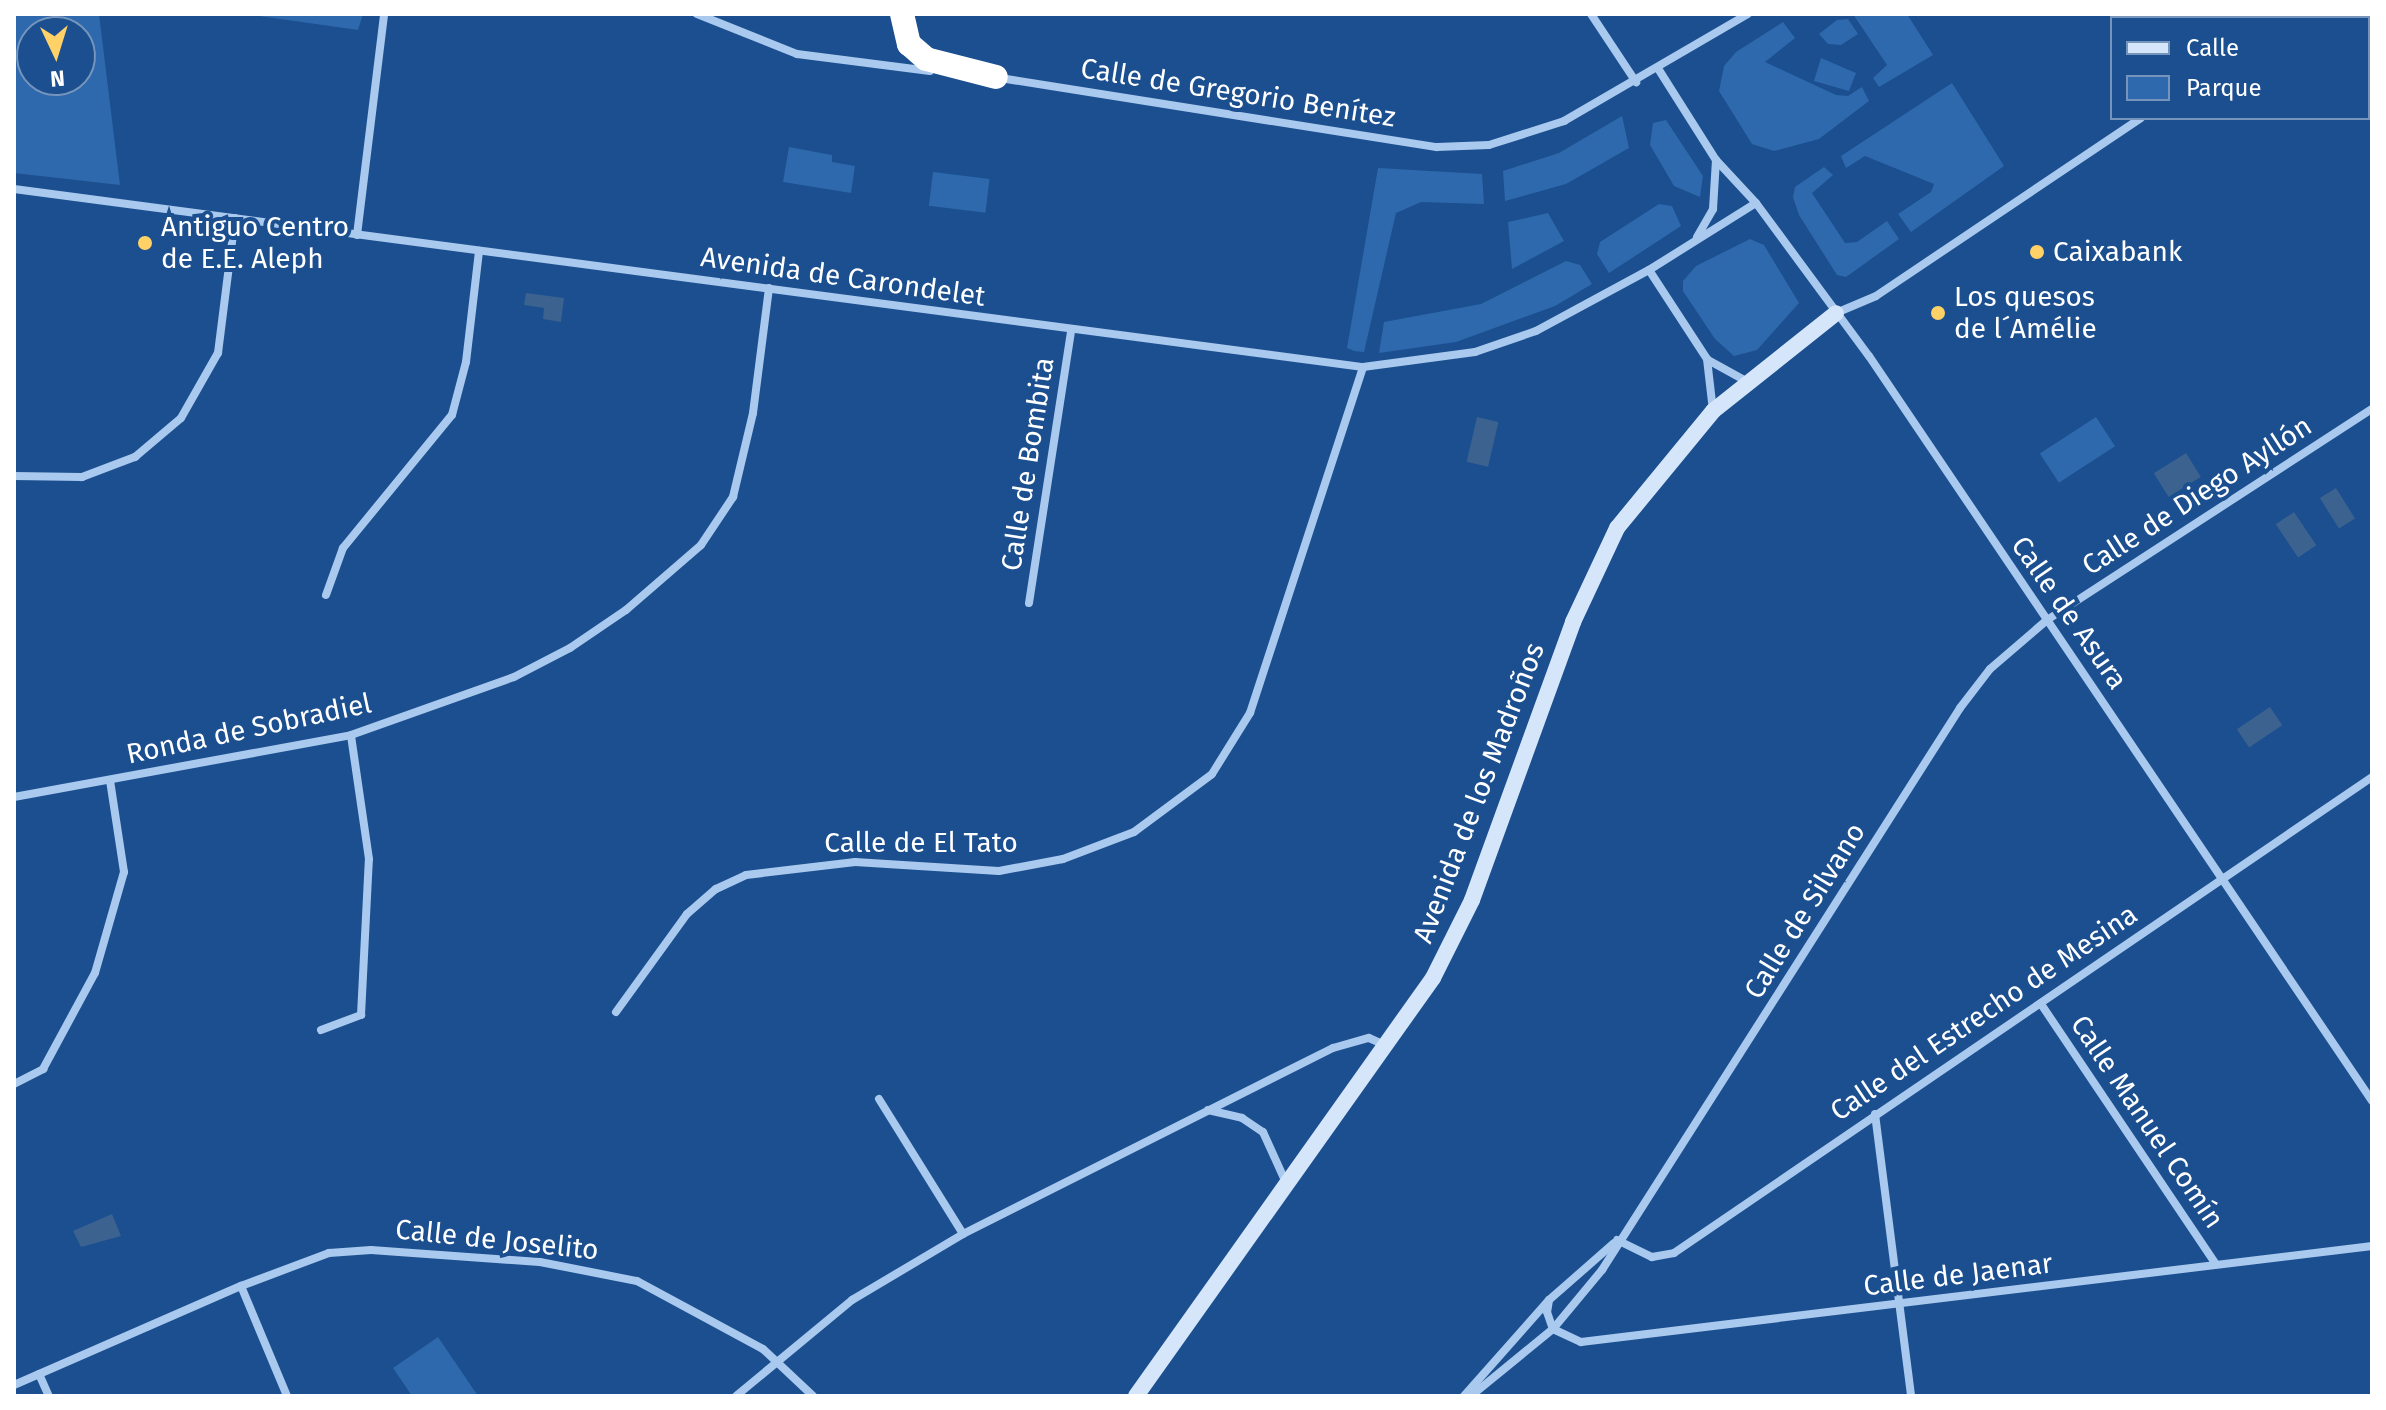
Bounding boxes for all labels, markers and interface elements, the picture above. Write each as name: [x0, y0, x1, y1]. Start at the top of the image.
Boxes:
north arrow: [16, 16, 96, 96]
legend: [2110, 16, 2370, 120]
text: Calle: [2186, 34, 2239, 62]
street label: Calle de Gregorio Benítez: [1078, 52, 1398, 134]
text: N: [49, 64, 66, 92]
text: Parque: [2186, 74, 2262, 102]
place label: Antiguo Centro de E.E. Aleph: [161, 210, 349, 276]
marker: Antiguo Centro de E.E. Aleph: [136, 234, 154, 252]
place label: Caixabank: [2053, 235, 2182, 269]
street label: Avenida de Carondelet: [699, 240, 987, 314]
marker: Caixabank: [2028, 243, 2046, 261]
place label: Los quesos de l´Amélie: [1954, 280, 2097, 346]
marker: Los quesos de l´Amélie: [1929, 304, 1947, 322]
street label: Calle de Bombita: [995, 355, 1061, 573]
street label: Calle de Diego Ayllón: [2076, 409, 2318, 583]
street label: Calle de Asura: [2004, 530, 2134, 696]
street label: Avenida de los Madroños: [1406, 638, 1552, 948]
street label: Ronda de Sobradiel: [123, 687, 375, 771]
street label: Calle de Silvano: [1737, 817, 1873, 1005]
street label: Calle de El Tato: [824, 826, 1018, 860]
street label: Calle del Estrecho de Mesina: [1824, 898, 2144, 1128]
street label: Calle Manuel Comín: [2063, 1009, 2231, 1235]
street label: Calle de Joselito: [394, 1213, 600, 1267]
street label: Calle de Jaenar: [1862, 1247, 2054, 1303]

